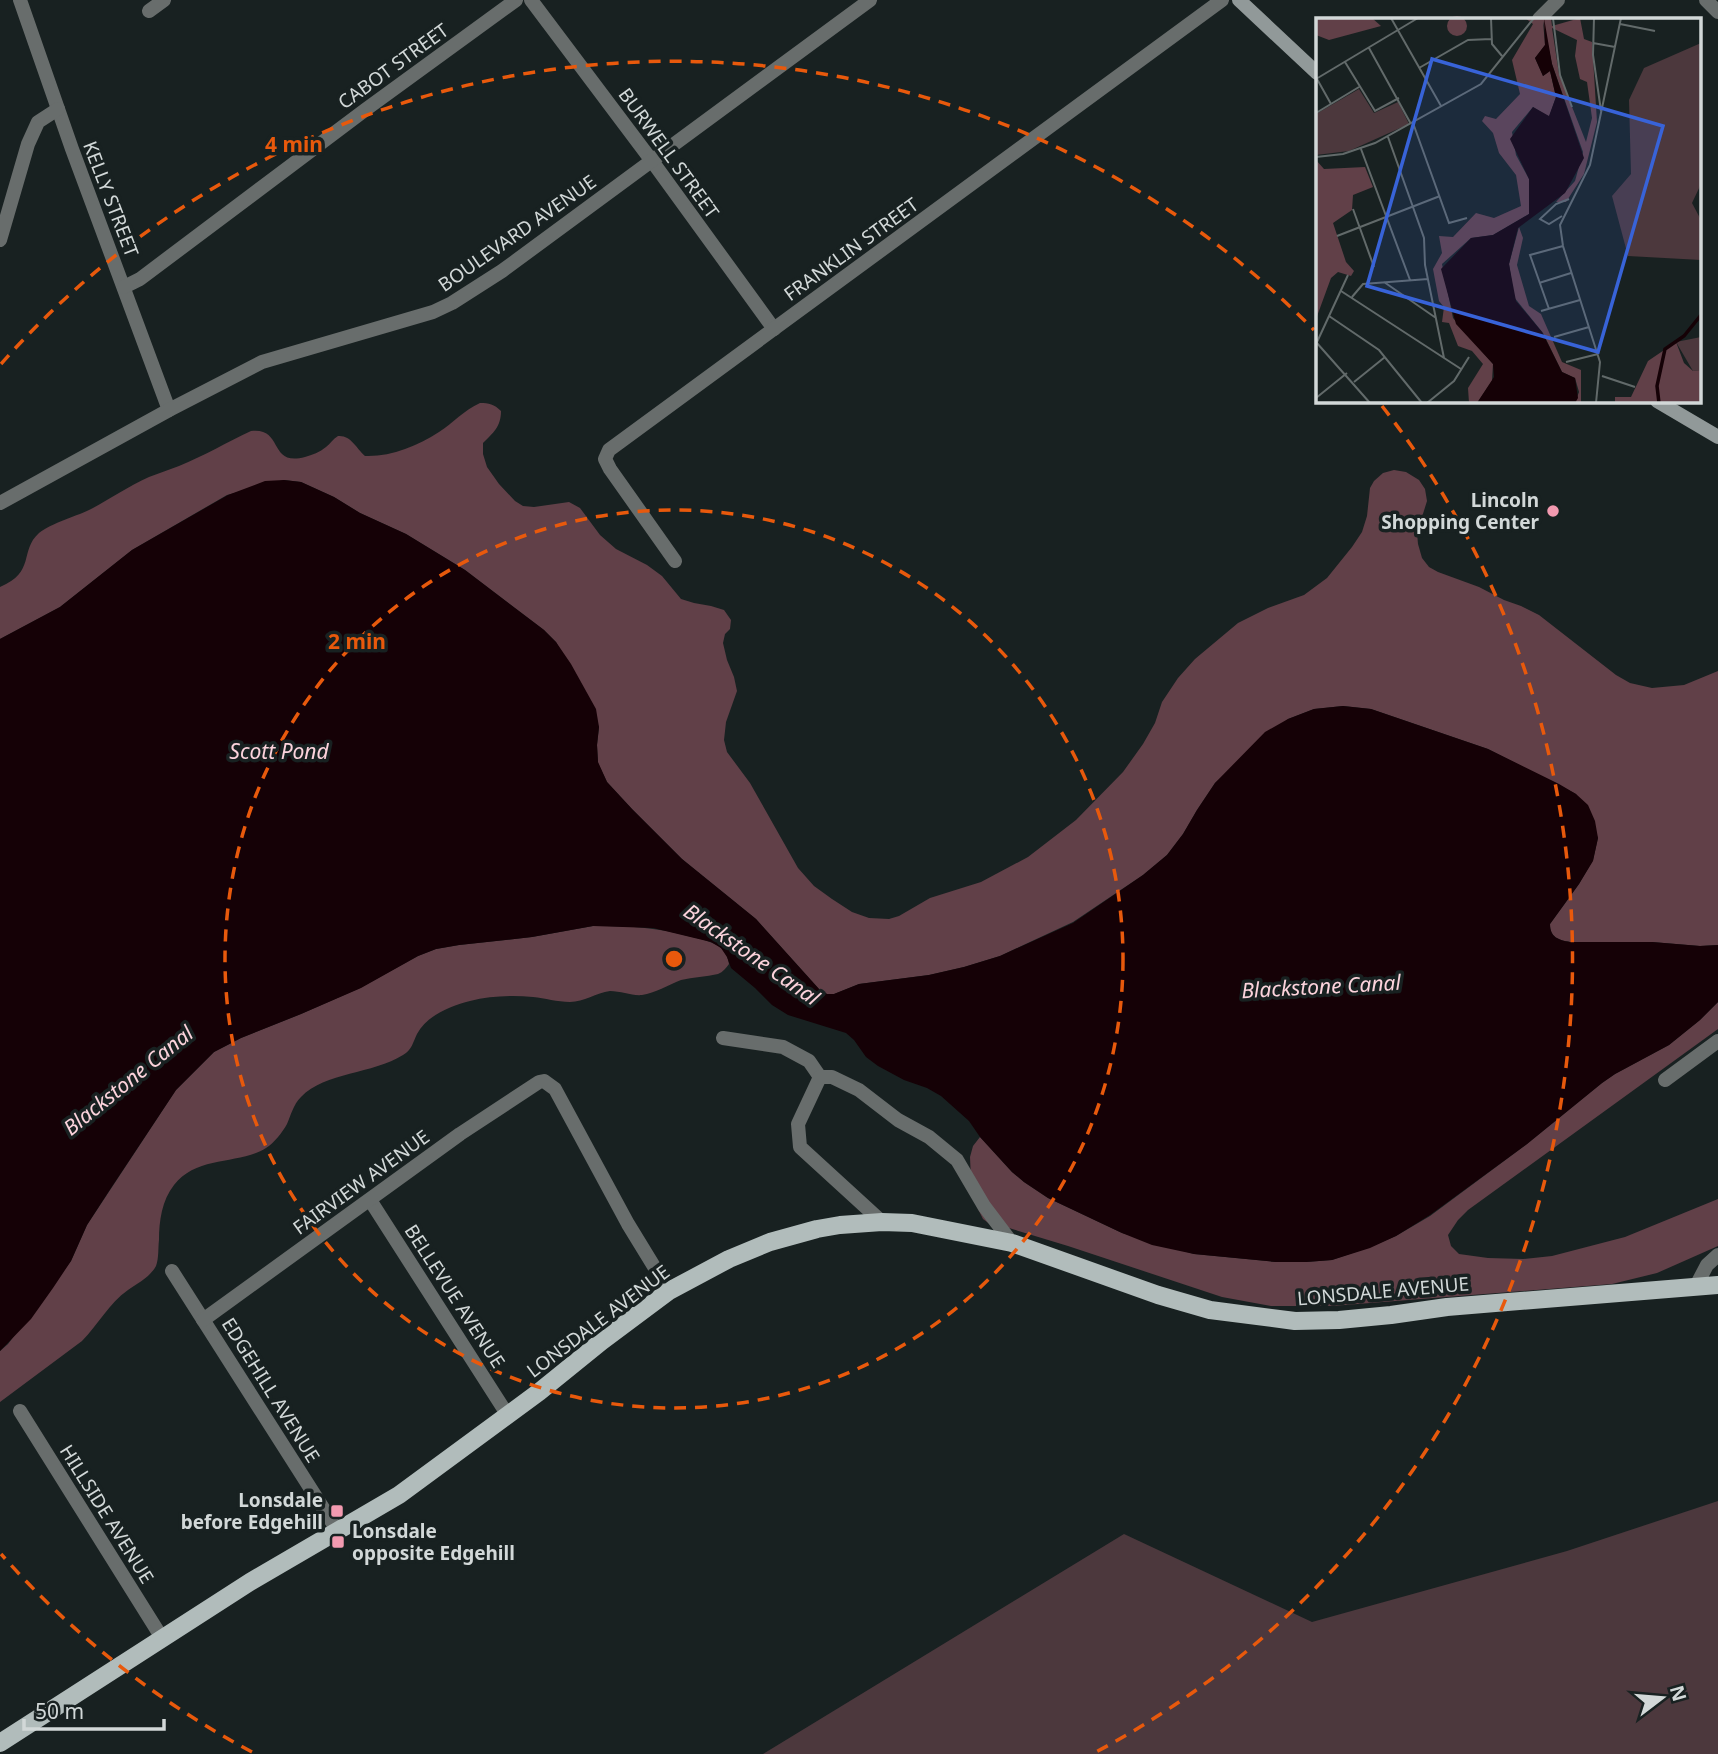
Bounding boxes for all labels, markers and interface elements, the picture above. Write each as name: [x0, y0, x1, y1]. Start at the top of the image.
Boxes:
street label: CABOT STREET: [332, 17, 454, 115]
inset map: [1316, 18, 1700, 402]
street label: BURWELL STREET: [613, 82, 726, 224]
text: 4 min: [265, 130, 323, 158]
street label: KELLY STREET: [77, 137, 145, 261]
street label: BOULEVARD AVENUE: [433, 169, 601, 297]
street label: FRANKLIN STREET: [779, 191, 924, 307]
place label: Lincoln Shopping Center: [1381, 487, 1539, 535]
marker: Lincoln Shopping Center: [1545, 503, 1561, 519]
text: 2 min: [328, 627, 386, 655]
water label: Scott Pond: [229, 737, 330, 765]
water label: Blackstone Canal: [679, 897, 826, 1012]
centre of rings: [662, 947, 686, 971]
water label: Blackstone Canal: [1241, 968, 1402, 1004]
water label: Blackstone Canal: [57, 1019, 199, 1141]
street label: FAIRVIEW AVENUE: [287, 1124, 435, 1240]
street label: BELLEVUE AVENUE: [399, 1219, 511, 1373]
street label: LONSDALE AVENUE: [521, 1259, 675, 1383]
street label: LONSDALE AVENUE: [1296, 1271, 1470, 1311]
street label: EDGEHILL AVENUE: [216, 1313, 326, 1467]
street label: HILLSIDE AVENUE: [54, 1440, 160, 1588]
place label: Lonsdale before Edgehill: [181, 1487, 323, 1535]
marker: Lonsdale before Edgehill: [329, 1503, 345, 1519]
place label: Lonsdale opposite Edgehill: [352, 1518, 515, 1566]
marker: Lonsdale opposite Edgehill: [330, 1534, 346, 1550]
north arrow: [1627, 1663, 1697, 1733]
text: N: [1664, 1682, 1693, 1704]
scale bar: [24, 1688, 164, 1732]
text: 50 m: [35, 1697, 84, 1725]

